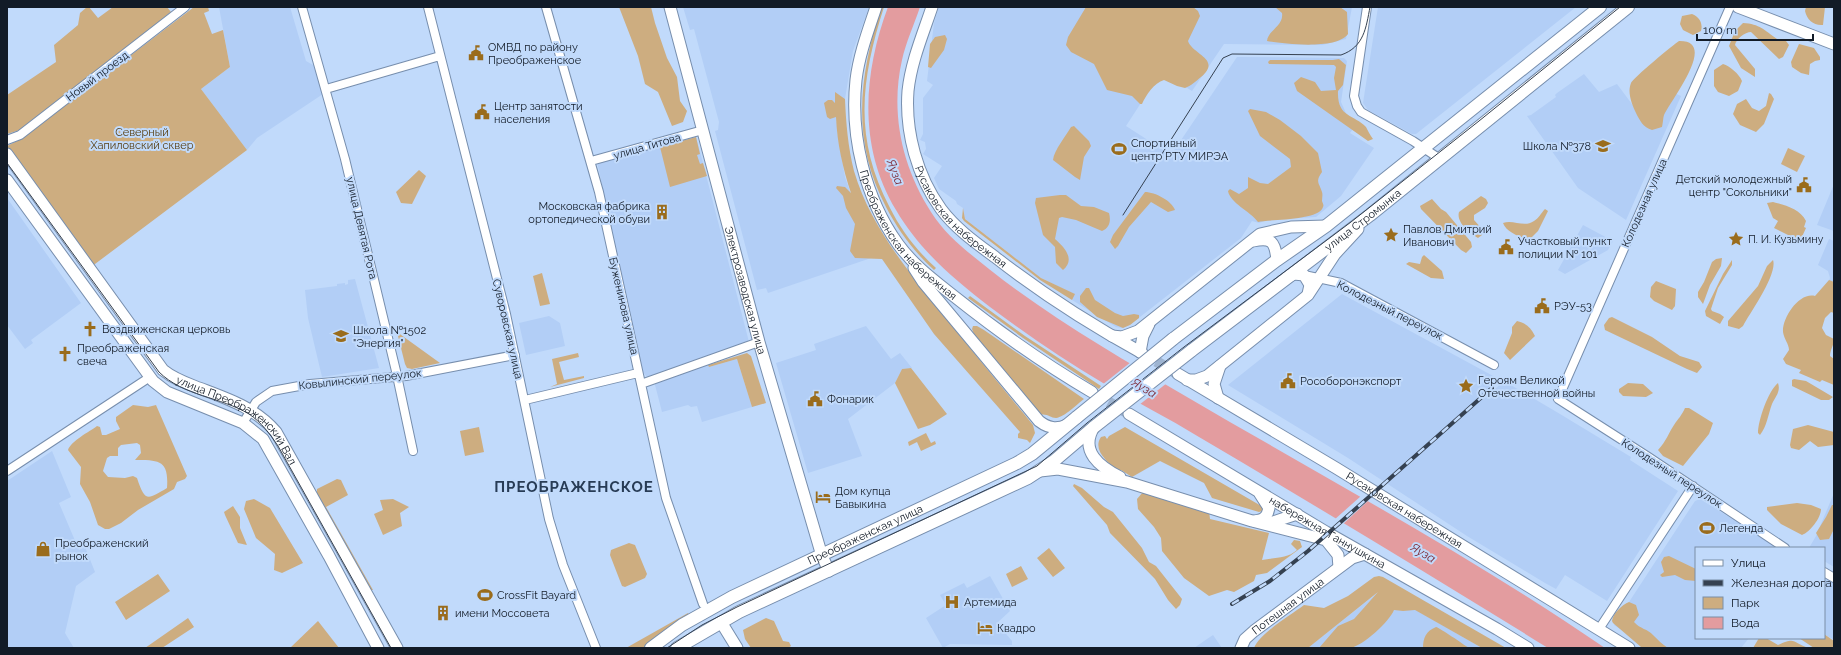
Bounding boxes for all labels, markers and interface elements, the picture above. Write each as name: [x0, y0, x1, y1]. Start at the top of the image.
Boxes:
scale bar: [1697, 16, 1813, 42]
text: 100 m: [1703, 23, 1737, 37]
place label: ОМВД по району Преображенское: [488, 41, 582, 67]
public building icon: ОМВД по району Преображенское: [467, 44, 485, 62]
street label: Новый проезд: [64, 48, 132, 104]
place label: Центр занятости населения: [494, 100, 583, 126]
public building icon: Центр занятости населения: [473, 103, 491, 121]
park label: Северный Хапиловский сквер: [91, 126, 194, 152]
street label: улица Титова: [612, 131, 682, 162]
place label: Спортивный центр РТУ МИРЭА: [1131, 137, 1229, 163]
school or university icon: Школа №378: [1594, 137, 1612, 155]
sports icon: Спортивный центр РТУ МИРЭА: [1110, 140, 1128, 158]
place label: Школа №378: [1523, 140, 1591, 153]
water label: Яуза: [884, 157, 906, 187]
street label: Колодезная улица: [1619, 157, 1670, 250]
street label: Русаковская набережная: [912, 164, 1009, 271]
street label: Преображенская набережная: [857, 168, 959, 303]
place label: Детский молодежный центр "Сокольники": [1675, 173, 1792, 199]
street label: улица Девятая Рота: [343, 176, 380, 280]
public building icon: Детский молодежный центр "Сокольники": [1795, 176, 1813, 194]
street label: улица Стромынка: [1322, 187, 1404, 254]
place label: Московская фабрика ортопедической обуви: [528, 200, 650, 226]
building icon: Московская фабрика ортопедической обуви: [653, 203, 671, 221]
place label: Павлов Дмитрий Иванович: [1403, 223, 1492, 249]
street label: Электрозаводская улица: [722, 225, 768, 356]
place icon: Павлов Дмитрий Иванович: [1382, 226, 1400, 244]
place icon: П. И. Кузьмину: [1727, 230, 1745, 248]
place label: П. И. Кузьмину: [1748, 233, 1823, 246]
place label: Участковый пункт полиции № 101: [1518, 235, 1613, 261]
public building icon: Участковый пункт полиции № 101: [1497, 238, 1515, 256]
street label: Буженинова улица: [606, 256, 641, 356]
street label: Суворовская улица: [490, 278, 525, 380]
street label: Колодезный переулок: [1335, 278, 1445, 343]
public building icon: РЭУ-53: [1533, 297, 1551, 315]
place label: РЭУ-53: [1554, 300, 1592, 313]
church icon: Воздвиженская церковь: [81, 320, 99, 338]
place label: Воздвиженская церковь: [102, 323, 231, 336]
place label: Школа №1502 "Энергия": [353, 324, 426, 350]
school or university icon: Школа №1502 "Энергия": [332, 327, 350, 345]
place label: Преображенская свеча: [77, 342, 169, 368]
church icon: Преображенская свеча: [56, 345, 74, 363]
street label: Ковылинский переулок: [298, 367, 422, 392]
public building icon: Рособоронэкспорт: [1279, 372, 1297, 390]
street label: улица Преображенский Вал: [174, 374, 299, 467]
place label: Героям Великой Отечественной войны: [1478, 374, 1595, 400]
water label: Яуза: [1129, 375, 1159, 401]
place label: Рособоронэкспорт: [1300, 375, 1402, 388]
place icon: Героям Великой Отечественной войны: [1457, 377, 1475, 395]
public building icon: Фонарик: [806, 390, 824, 408]
place label: Фонарик: [827, 393, 874, 406]
street label: Колодезный переулок: [1619, 436, 1725, 511]
street label: Русаковская набережная: [1343, 470, 1465, 551]
district label: ПРЕОБРАЖЕНСКОЕ: [494, 478, 654, 496]
place label: Дом купца Бавыкина: [835, 485, 891, 511]
hotel icon: Дом купца Бавыкина: [814, 488, 832, 506]
street label: набережная Ганнушкина: [1267, 494, 1388, 571]
street label: Преображенская улица: [806, 502, 925, 568]
sports icon: Легенда: [1698, 519, 1716, 537]
place label: Легенда: [1719, 522, 1763, 535]
place label: Преображенский рынок: [55, 537, 149, 563]
shop icon: Преображенский рынок: [34, 540, 52, 558]
water label: Яуза: [1408, 540, 1438, 566]
legend: [1695, 547, 1825, 639]
text: Улица: [1731, 556, 1766, 570]
street label: Потешная улица: [1249, 575, 1327, 637]
text: Железная дорога: [1731, 576, 1832, 590]
sports icon: CrossFit Bayard: [476, 586, 494, 604]
place label: CrossFit Bayard: [497, 589, 576, 602]
hospital icon: Артемида: [943, 593, 961, 611]
place label: Артемида: [964, 596, 1017, 609]
text: Парк: [1731, 596, 1760, 610]
building icon: имени Моссовета: [434, 604, 452, 622]
place label: имени Моссовета: [455, 607, 550, 620]
text: Вода: [1731, 616, 1760, 630]
hotel icon: Квадро: [976, 619, 994, 637]
place label: Квадро: [997, 622, 1036, 635]

